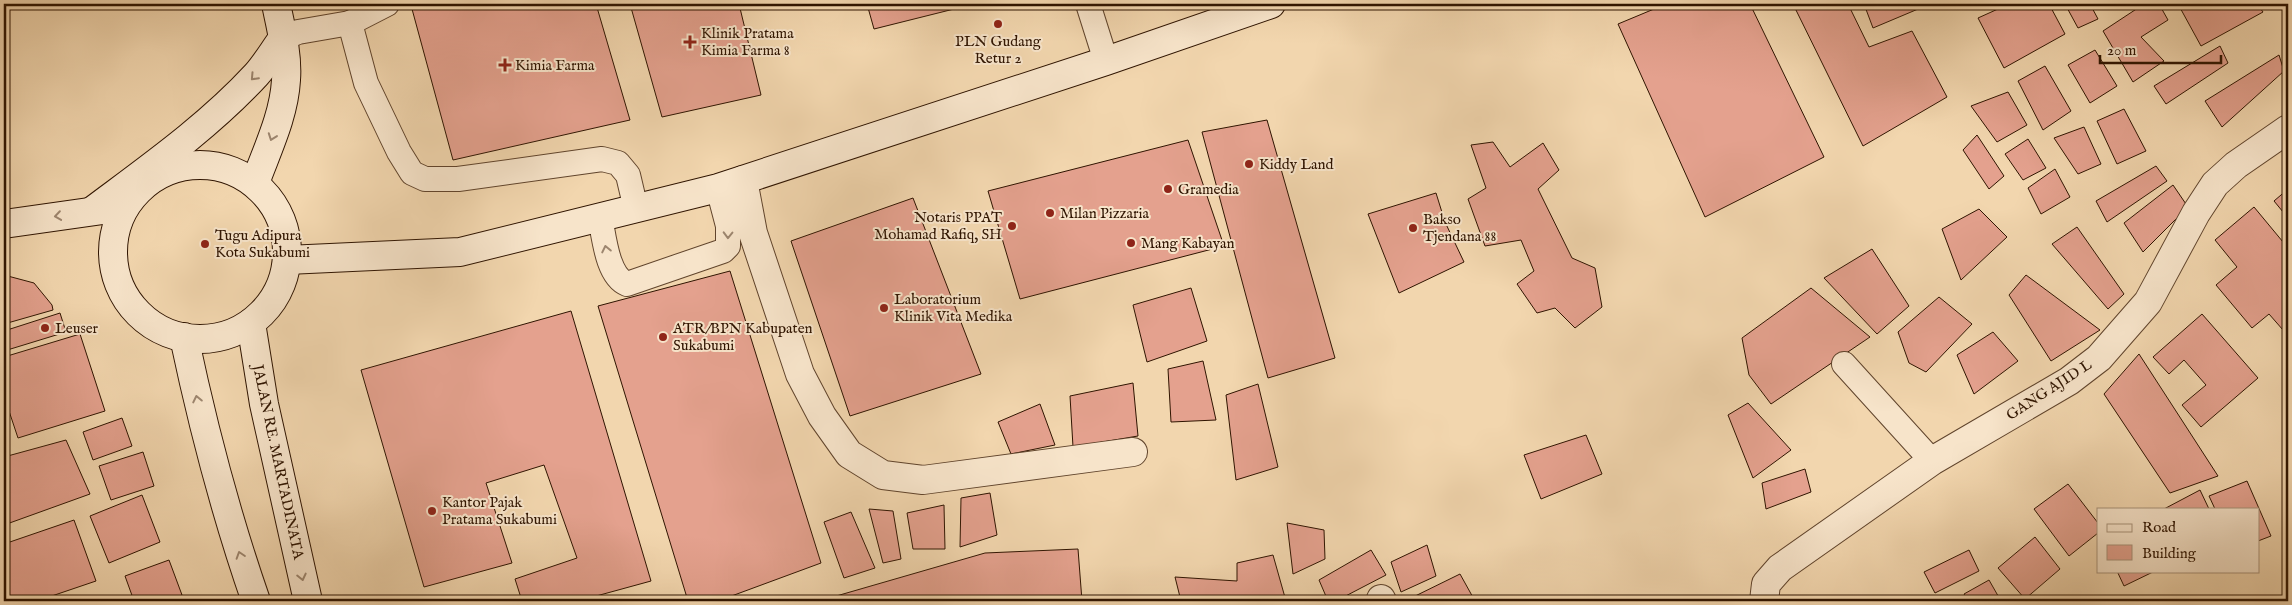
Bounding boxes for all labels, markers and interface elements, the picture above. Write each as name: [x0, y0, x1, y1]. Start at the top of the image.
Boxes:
marker: PLN Gudang Retur 2: [992, 18, 1004, 30]
place label: Klinik Pratama Kimia Farma 8: [701, 24, 794, 60]
place label: PLN Gudang Retur 2: [955, 32, 1042, 68]
scale bar: [2100, 32, 2221, 64]
marker: Klinik Pratama Kimia Farma 8: [683, 35, 697, 49]
text: 20 m: [2107, 41, 2137, 60]
place label: Kimia Farma: [515, 56, 595, 75]
marker: Kimia Farma: [499, 59, 511, 71]
one-way arrow: [251, 71, 260, 80]
one-way arrow: [268, 132, 278, 141]
place label: Kiddy Land: [1259, 155, 1335, 174]
marker: Kiddy Land: [1243, 158, 1255, 170]
place label: Gramedia: [1178, 180, 1239, 199]
marker: Gramedia: [1162, 183, 1174, 195]
place label: Milan Pizzaria: [1060, 204, 1150, 223]
marker: Milan Pizzaria: [1044, 207, 1056, 219]
place label: Notaris PPAT Mohamad Rafiq, SH: [874, 208, 1002, 244]
place label: Bakso Tjendana 88: [1423, 210, 1496, 246]
one-way arrow: [54, 211, 62, 221]
marker: Notaris PPAT Mohamad Rafiq, SH: [1006, 220, 1018, 232]
marker: Bakso Tjendana 88: [1407, 222, 1419, 234]
place label: Tugu Adipura Kota Sukabumi: [215, 226, 310, 262]
one-way arrow: [723, 232, 733, 240]
place label: Mang Kabayan: [1141, 234, 1234, 253]
marker: Mang Kabayan: [1125, 237, 1137, 249]
marker: Tugu Adipura Kota Sukabumi: [199, 238, 211, 250]
one-way arrow: [602, 245, 612, 253]
place label: Laboratorium Klinik Vita Medika: [894, 290, 1013, 326]
marker: Laboratorium Klinik Vita Medika: [878, 302, 890, 314]
place label: Leuser: [55, 319, 99, 338]
place label: ATR/BPN Kabupaten Sukabumi: [672, 319, 813, 355]
marker: Leuser: [39, 322, 51, 334]
marker: ATR/BPN Kabupaten Sukabumi: [657, 331, 669, 343]
street label: GANG AJID L: [2003, 355, 2096, 425]
street label: JALAN RE. MARTADINATA: [248, 361, 308, 562]
one-way arrow: [192, 394, 203, 403]
place label: Kantor Pajak Pratama Sukabumi: [442, 493, 557, 529]
marker: Kantor Pajak Pratama Sukabumi: [426, 505, 438, 517]
legend: [2097, 508, 2260, 572]
text: Road: [2142, 518, 2177, 537]
text: Building: [2142, 544, 2197, 563]
one-way arrow: [236, 552, 246, 560]
one-way arrow: [296, 572, 307, 581]

